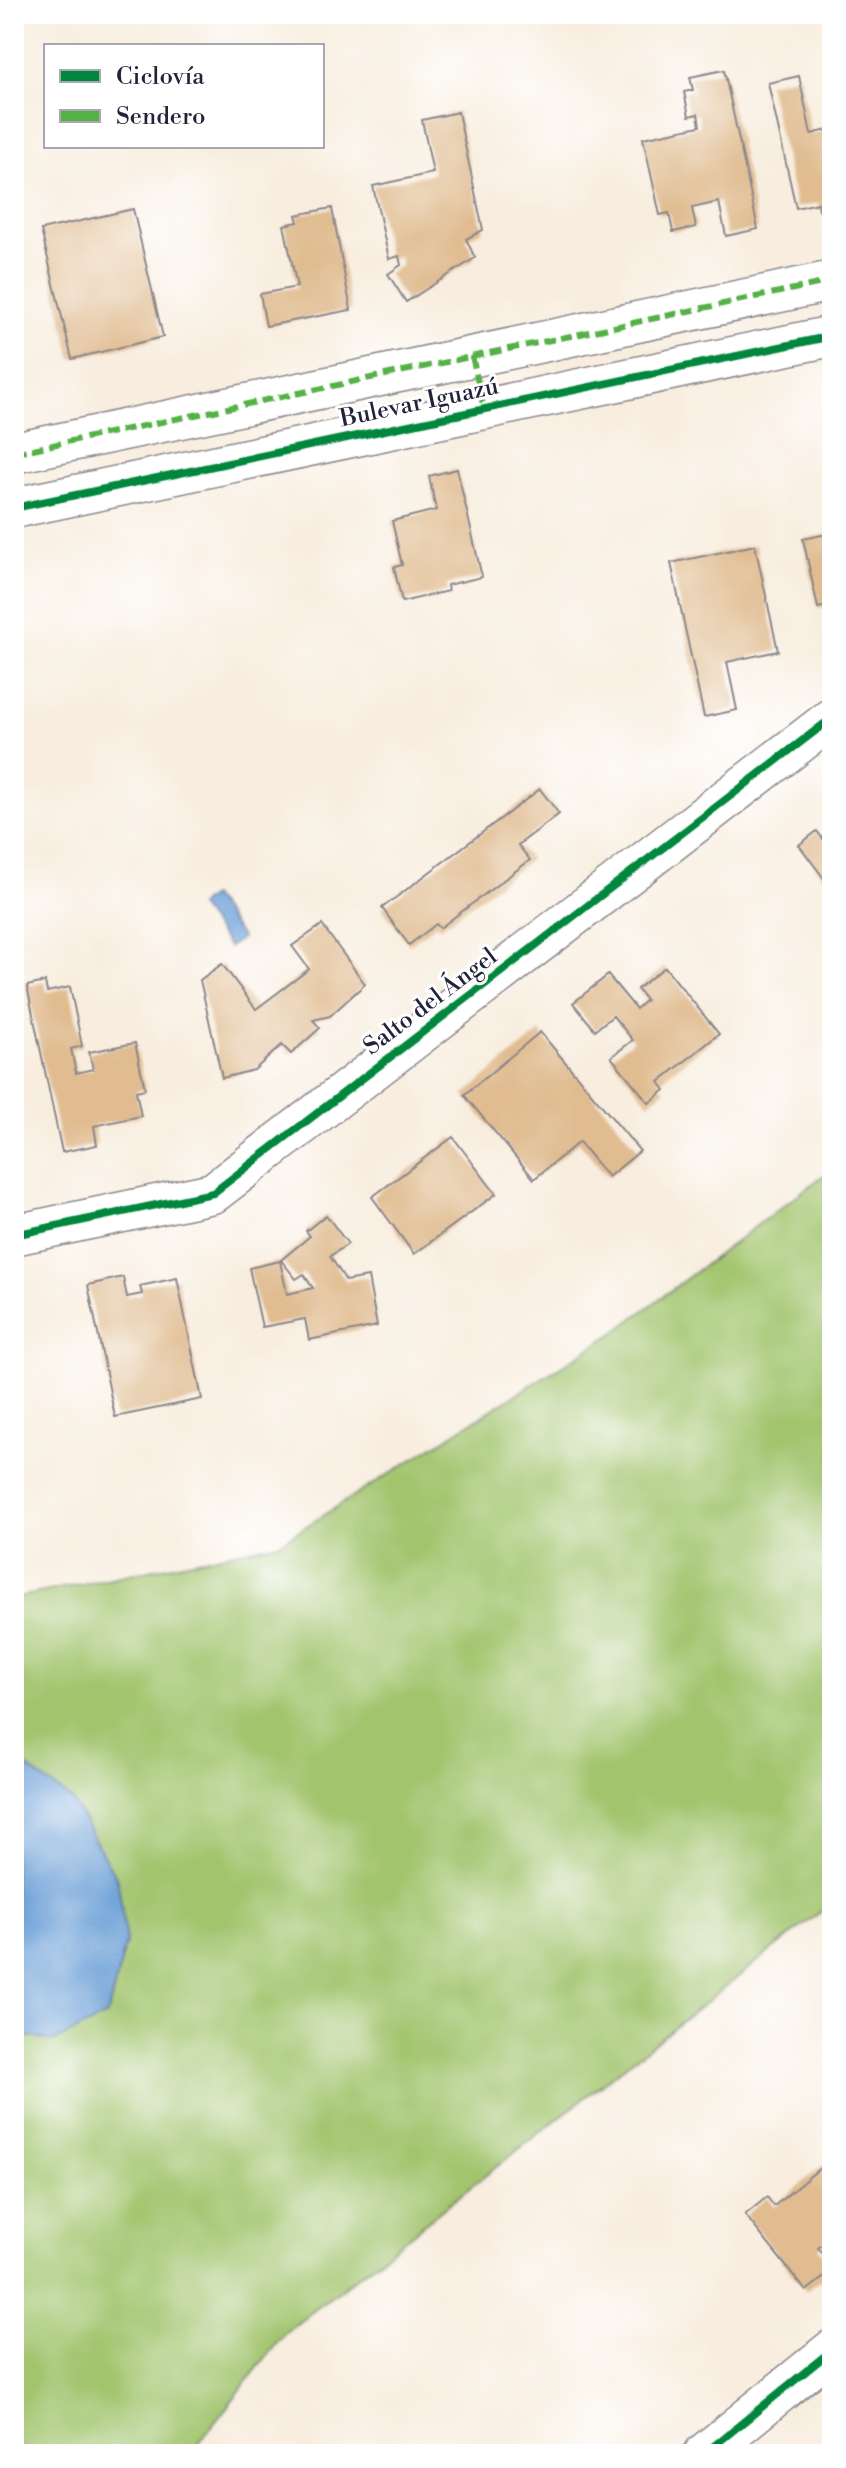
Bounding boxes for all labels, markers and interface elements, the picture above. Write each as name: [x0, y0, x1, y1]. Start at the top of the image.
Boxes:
legend: [44, 44, 324, 148]
text: Ciclovía: [116, 62, 205, 92]
text: Sendero: [116, 102, 206, 132]
street label: Bulevar Iguazú: [336, 371, 502, 435]
street label: Salto del Ángel: [357, 941, 503, 1062]

